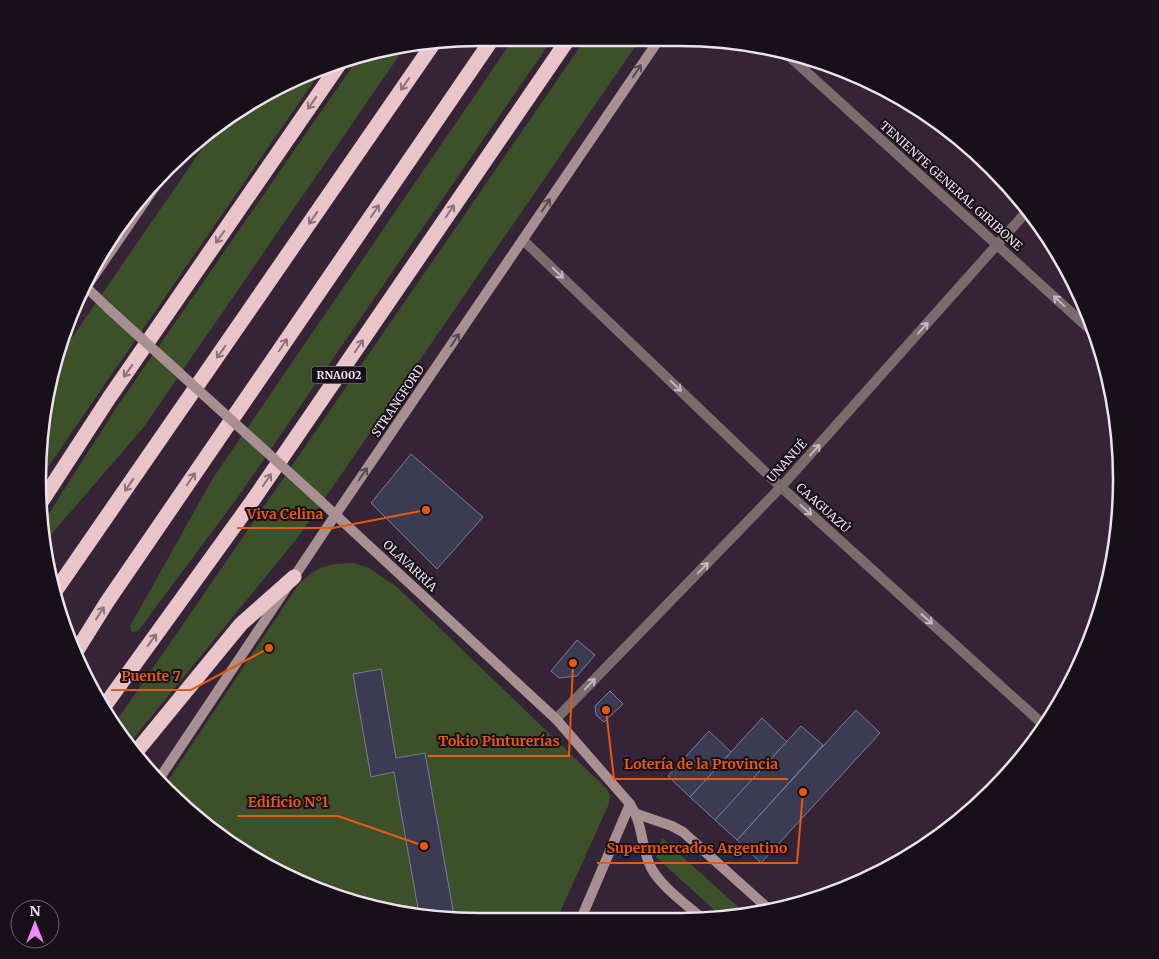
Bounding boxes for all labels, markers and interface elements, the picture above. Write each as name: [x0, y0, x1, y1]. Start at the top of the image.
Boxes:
one-way arrow: [632, 64, 643, 78]
one-way arrow: [400, 77, 410, 91]
one-way arrow: [307, 96, 317, 110]
street label: TENIENTE GENERAL GIRIBONE: [877, 118, 1026, 254]
one-way arrow: [541, 199, 551, 213]
one-way arrow: [370, 204, 380, 218]
one-way arrow: [445, 205, 455, 219]
one-way arrow: [308, 210, 318, 224]
one-way arrow: [215, 230, 225, 244]
one-way arrow: [552, 267, 565, 279]
one-way arrow: [1053, 295, 1066, 307]
one-way arrow: [917, 322, 929, 335]
one-way arrow: [450, 333, 460, 347]
one-way arrow: [278, 338, 288, 352]
one-way arrow: [354, 339, 364, 353]
one-way arrow: [216, 344, 226, 358]
street label: STRANGFORD: [368, 362, 427, 440]
one-way arrow: [123, 364, 133, 378]
road number: RNA002: [312, 366, 366, 384]
one-way arrow: [669, 380, 682, 392]
street label: UNANUÉ: [763, 436, 810, 485]
one-way arrow: [809, 443, 821, 456]
one-way arrow: [358, 467, 368, 481]
one-way arrow: [186, 472, 196, 486]
one-way arrow: [262, 473, 272, 487]
one-way arrow: [124, 478, 134, 492]
street label: CAAGUAZÚ: [793, 479, 853, 536]
callout: Viva Celina: [237, 499, 333, 528]
one-way arrow: [800, 504, 813, 515]
text: Viva Celina: [246, 505, 323, 523]
street label: OLAVARRÍA: [380, 537, 441, 595]
one-way arrow: [697, 561, 709, 574]
one-way arrow: [96, 607, 106, 621]
one-way arrow: [920, 613, 933, 625]
one-way arrow: [147, 633, 157, 647]
callout: Puente 7: [111, 661, 191, 690]
text: Puente 7: [121, 667, 181, 685]
one-way arrow: [584, 678, 596, 690]
callout: Tokio Pinturerías: [428, 727, 569, 756]
text: Tokio Pinturerías: [438, 732, 560, 750]
callout: Lotería de la Provincia: [614, 750, 788, 779]
text: Lotería de la Provincia: [624, 755, 778, 773]
callout: Edificio N°1: [237, 787, 338, 816]
text: Edificio N°1: [248, 793, 329, 811]
callout: Supermercados Argentino: [597, 834, 797, 863]
text: Supermercados Argentino: [607, 839, 787, 857]
north arrow: [10, 899, 60, 949]
text: N: [29, 902, 41, 920]

